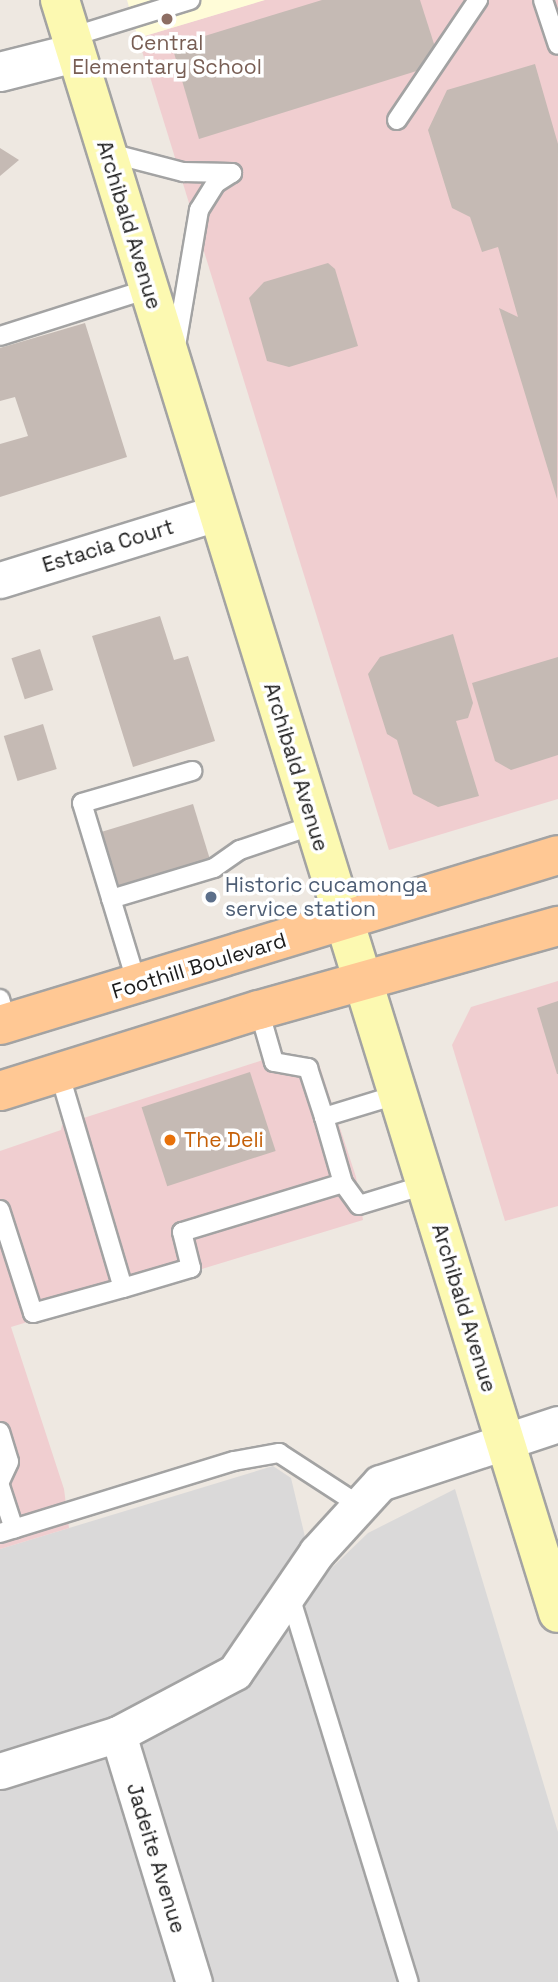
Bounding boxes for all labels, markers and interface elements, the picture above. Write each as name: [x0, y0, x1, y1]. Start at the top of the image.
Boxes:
marker: Central Elementary School: [159, 11, 175, 27]
place label: Central Elementary School: [72, 30, 262, 80]
street label: Archibald Avenue: [91, 138, 167, 312]
street label: Estacia Court: [39, 514, 177, 578]
street label: Archibald Avenue: [258, 680, 334, 854]
place label: Historic cucamonga service station: [225, 872, 428, 922]
marker: Historic cucamonga service station: [203, 889, 219, 905]
street label: Foothill Boulevard: [109, 927, 289, 1005]
place label: The Deli: [184, 1127, 264, 1153]
marker: The Deli: [162, 1132, 178, 1148]
street label: Archibald Avenue: [426, 1221, 502, 1395]
street label: Jadeite Avenue: [121, 1780, 191, 1936]

